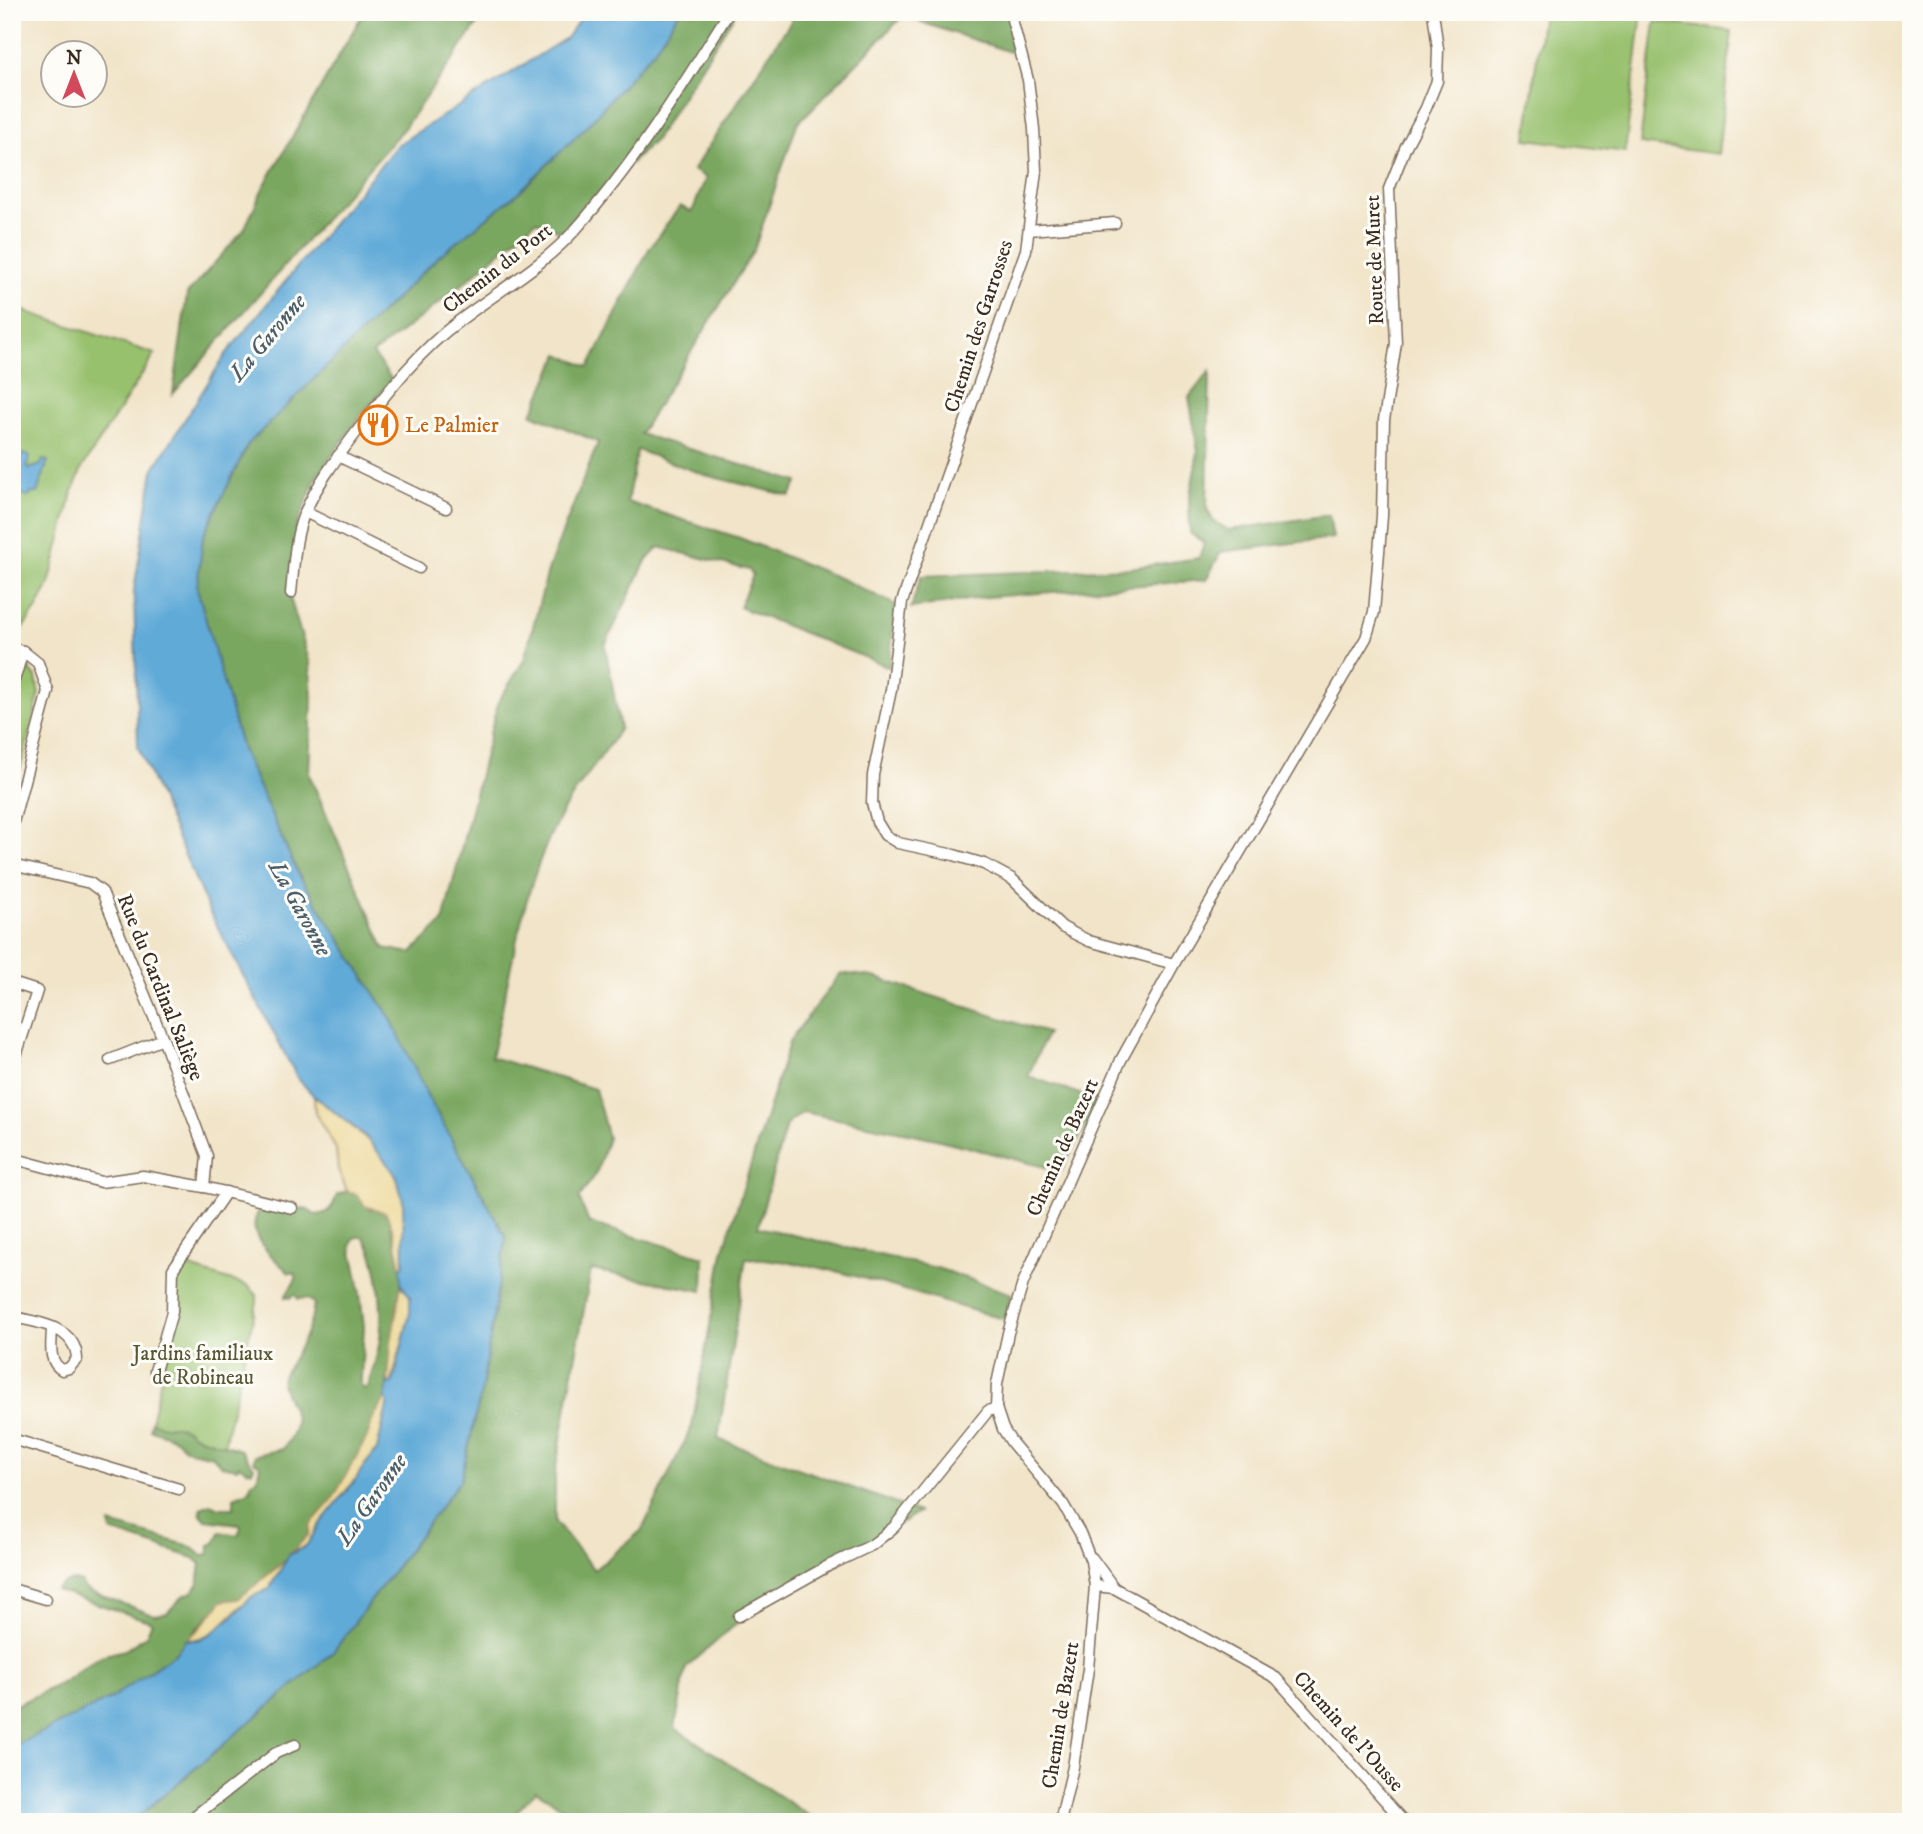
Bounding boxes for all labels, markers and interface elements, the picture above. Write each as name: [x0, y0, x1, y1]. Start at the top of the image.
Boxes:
north arrow: [38, 38, 108, 108]
text: N: [66, 47, 82, 70]
street label: Route de Muret: [1360, 194, 1390, 325]
street label: Chemin du Port: [438, 218, 558, 320]
street label: Chemin des Garrosses: [939, 237, 1019, 416]
water label: La Garonne: [222, 288, 314, 389]
restaurant icon: Le Palmier: [357, 404, 399, 446]
place label: Le Palmier: [405, 413, 499, 439]
water label: La Garonne: [261, 854, 338, 963]
street label: Rue du Cardinal Saliège: [111, 890, 209, 1085]
street label: Chemin de Bazert: [1021, 1074, 1105, 1221]
park label: Jardins familiaux de Robineau: [131, 1341, 273, 1391]
water label: La Garonne: [329, 1448, 415, 1553]
street label: Chemin de Bazert: [1037, 1640, 1085, 1791]
street label: Chemin de l'Ousse: [1287, 1666, 1409, 1798]

